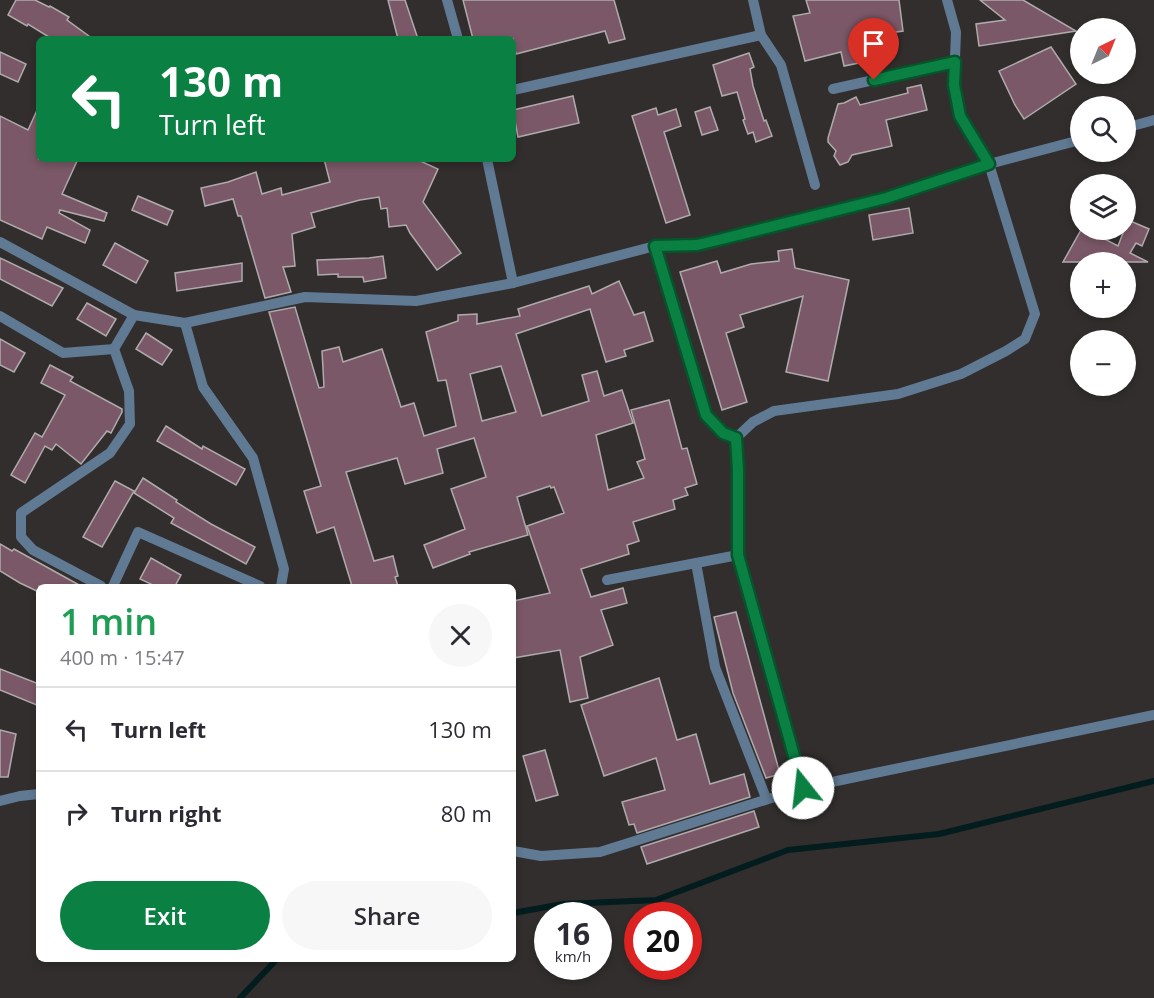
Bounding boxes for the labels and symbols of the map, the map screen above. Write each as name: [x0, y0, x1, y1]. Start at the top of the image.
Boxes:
pin: [848, 18, 899, 80]
north arrow: [1070, 18, 1136, 84]
position arrow: [771, 756, 835, 820]
speed limit sign: 20: [624, 902, 702, 980]

